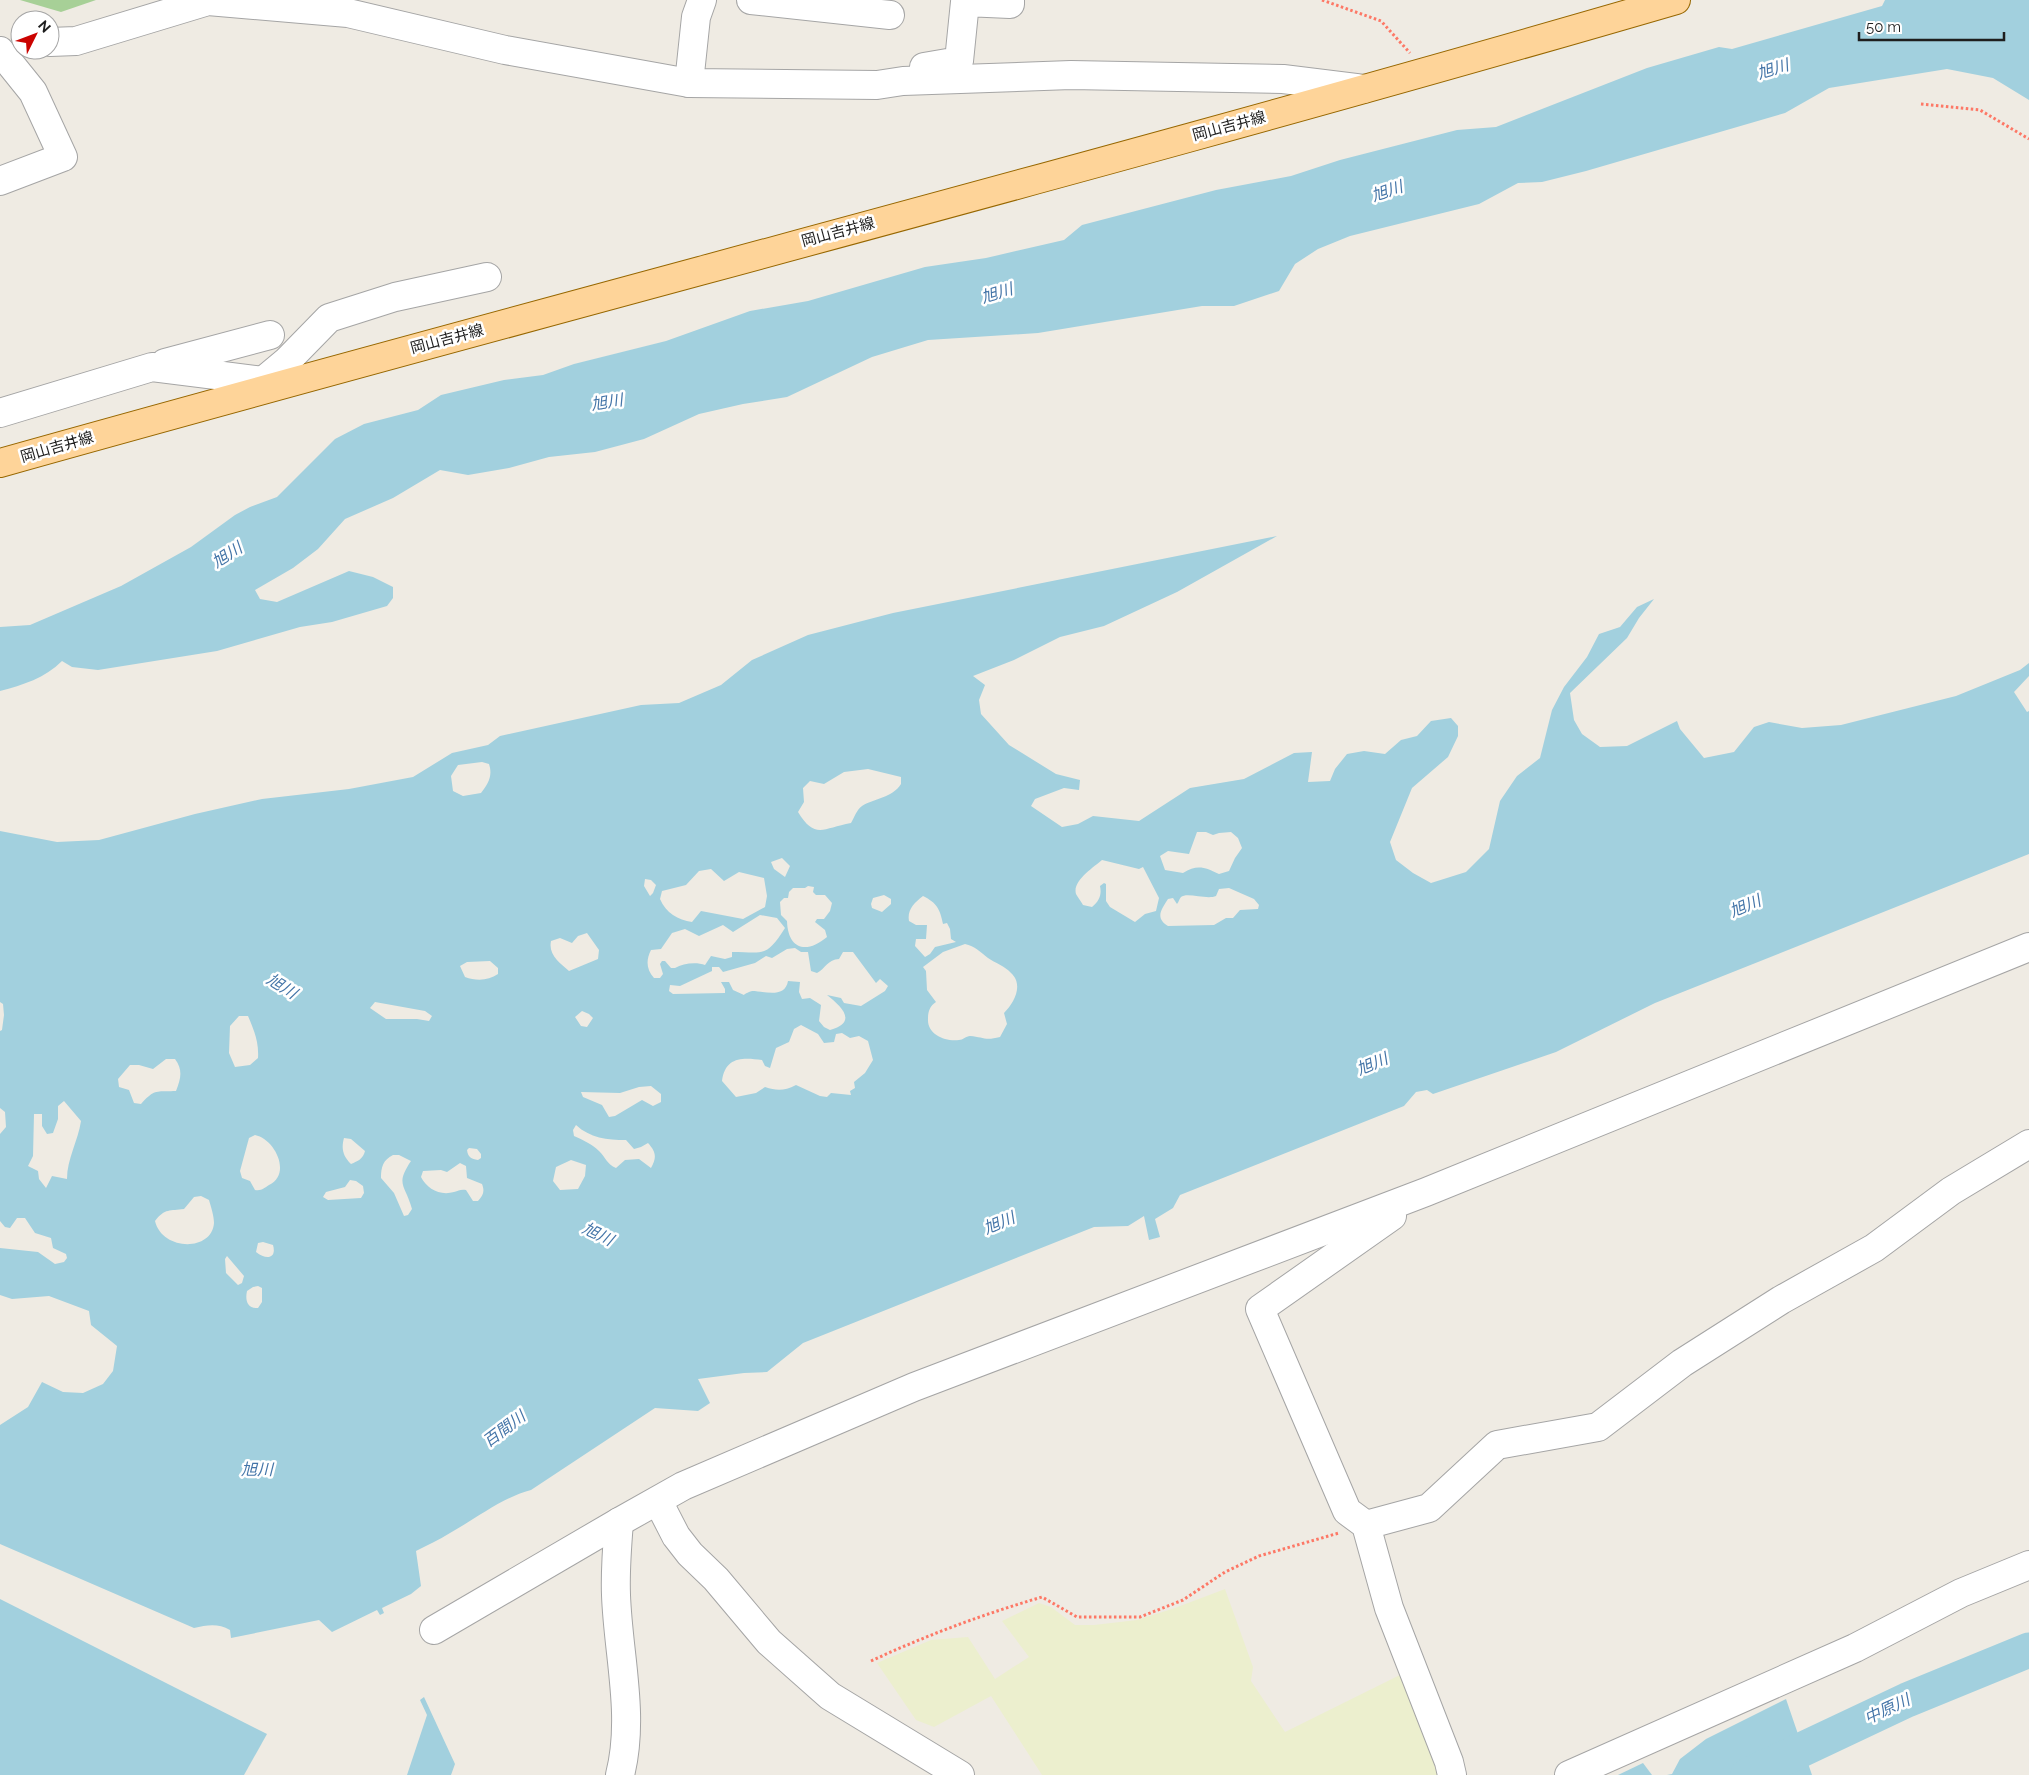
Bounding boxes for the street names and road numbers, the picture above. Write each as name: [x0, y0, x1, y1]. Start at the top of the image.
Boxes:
street label: 岡山吉井線: [1190, 108, 1268, 144]
street label: 岡山吉井線: [799, 214, 877, 250]
street label: 岡山吉井線: [408, 321, 486, 357]
street label: 岡山吉井線: [18, 428, 96, 466]

